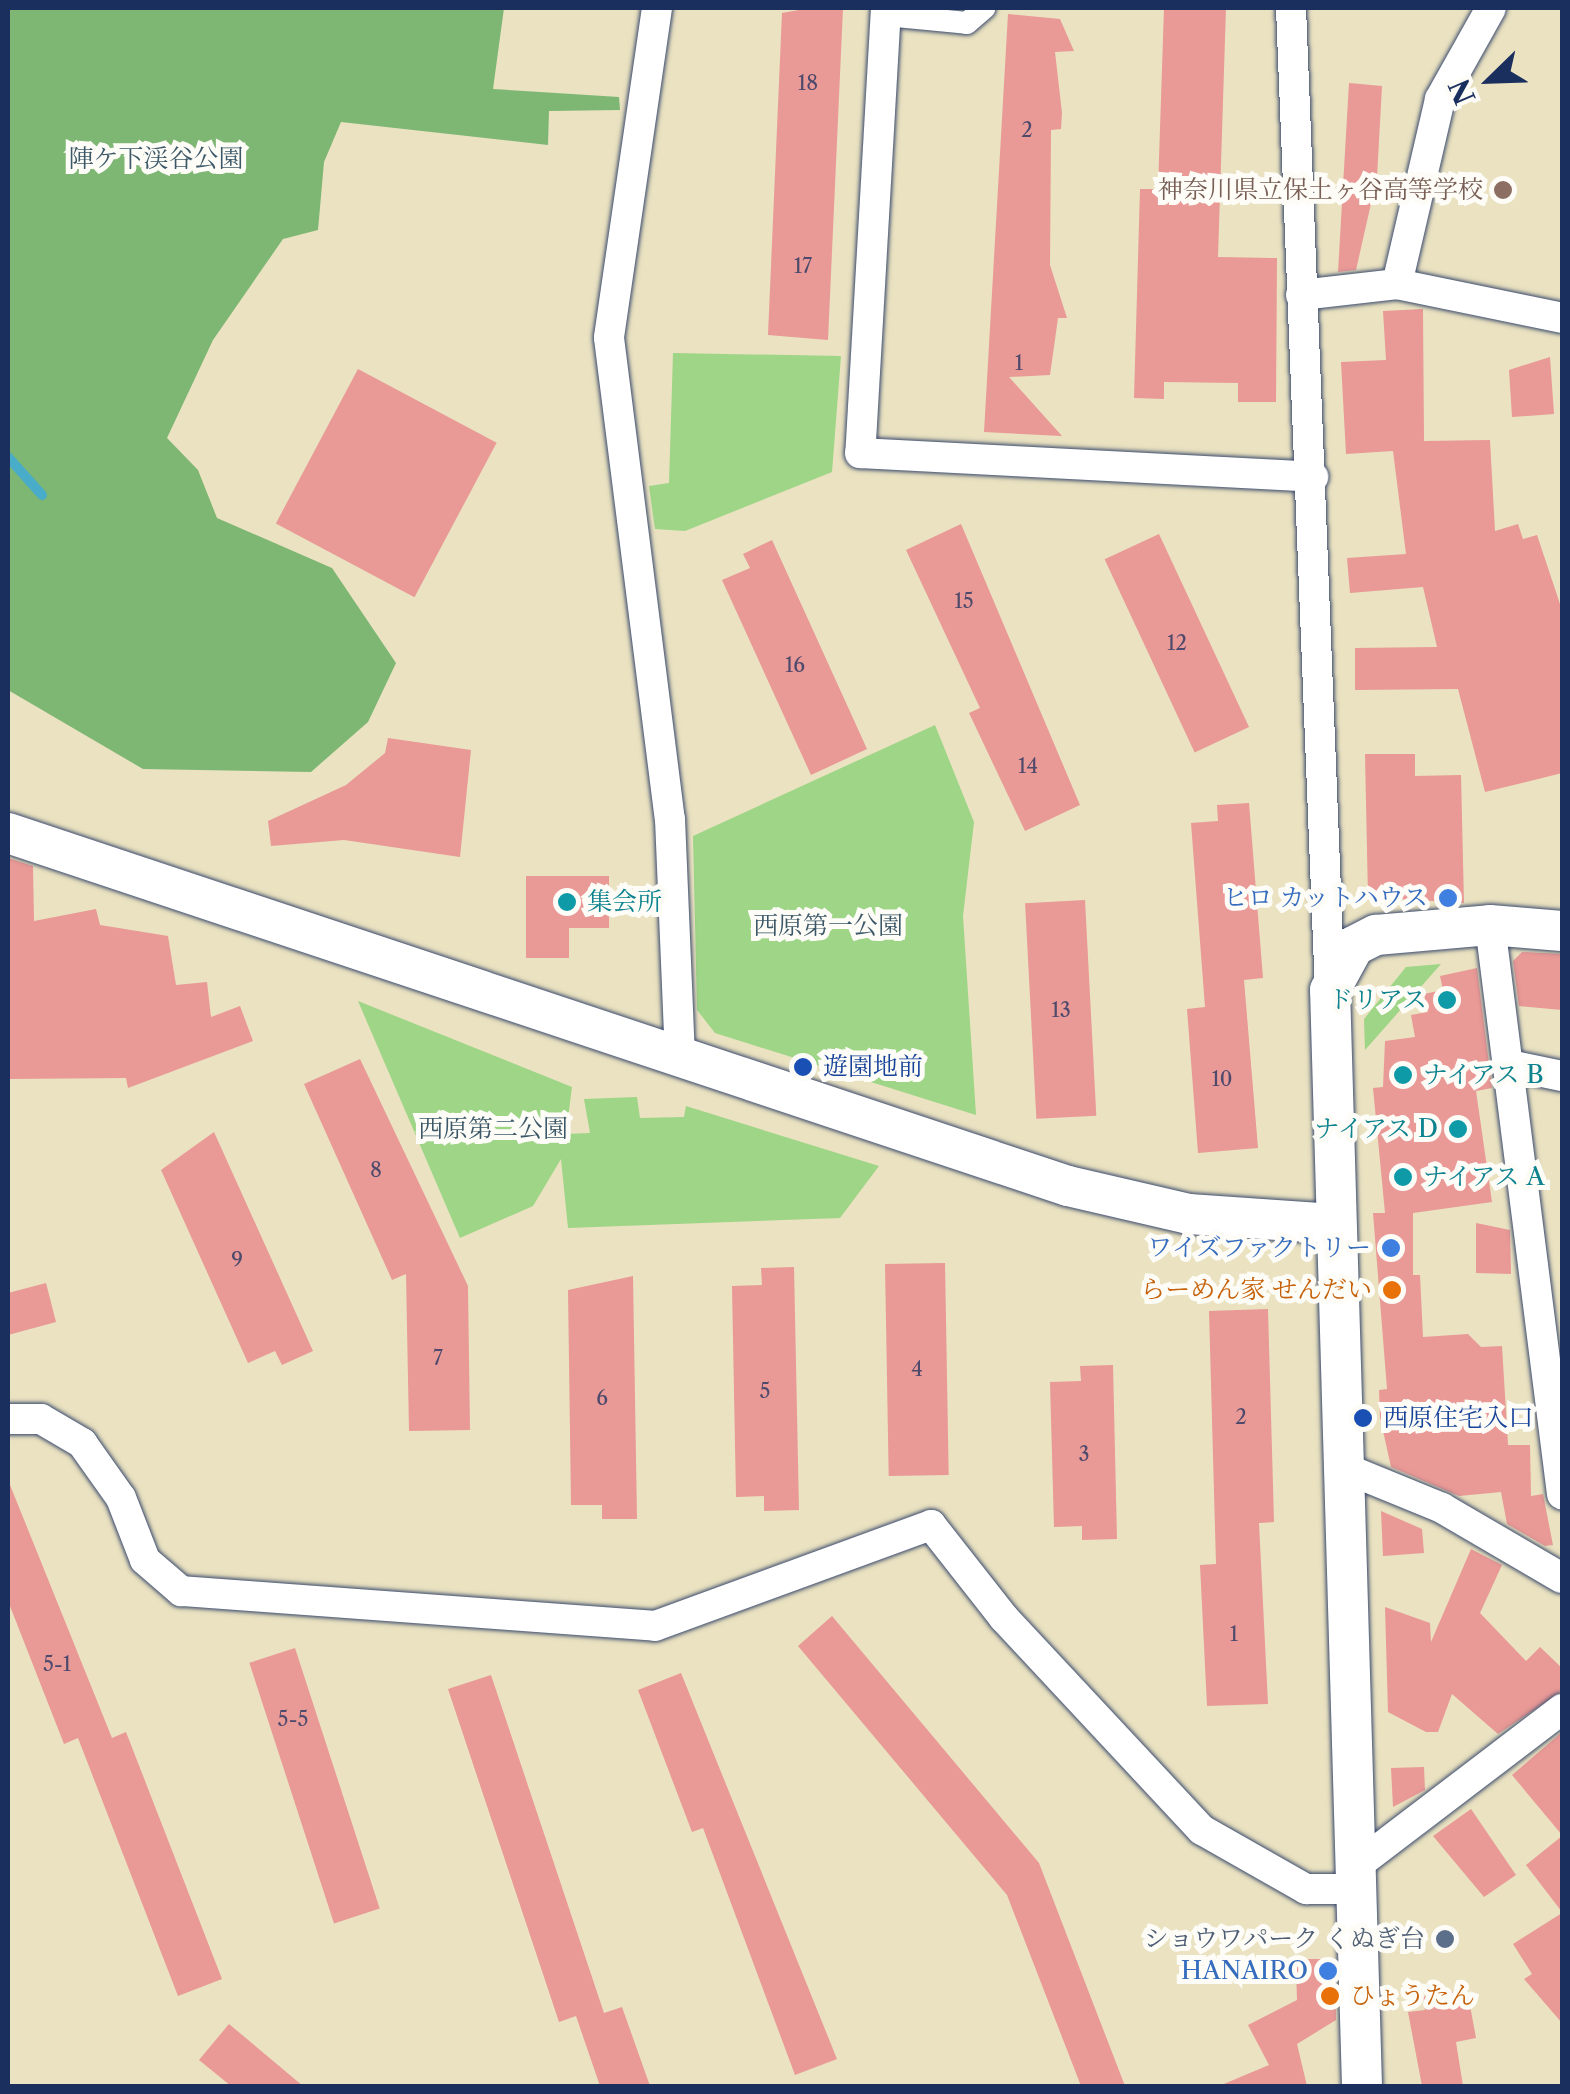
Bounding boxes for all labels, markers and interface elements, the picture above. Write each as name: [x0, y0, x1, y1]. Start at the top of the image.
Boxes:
north arrow: [1440, 30, 1540, 130]
house number: 18: [798, 71, 818, 95]
text: N: [1442, 74, 1483, 110]
house number: 2: [1021, 118, 1033, 142]
park label: 陣ケ下渓谷公園: [69, 144, 243, 174]
place label: 神奈川県立保土ヶ谷高等学校: [1158, 175, 1483, 205]
marker: 神奈川県立保土ヶ谷高等学校: [1492, 179, 1514, 201]
house number: 17: [794, 254, 812, 278]
house number: 1: [1015, 351, 1023, 375]
house number: 15: [954, 589, 974, 613]
house number: 12: [1167, 631, 1187, 655]
house number: 16: [785, 653, 805, 677]
house number: 14: [1018, 754, 1038, 778]
place label: ヒロ カットハウス: [1221, 883, 1428, 913]
place label: 集会所: [587, 887, 662, 917]
marker: ヒロ カットハウス: [1437, 887, 1459, 909]
marker: 集会所: [556, 891, 578, 913]
park label: 西原第一公園: [753, 911, 903, 941]
place label: ドリアス: [1327, 985, 1427, 1015]
marker: ドリアス: [1436, 989, 1458, 1011]
house number: 13: [1051, 998, 1071, 1022]
place label: 遊園地前: [823, 1052, 923, 1082]
marker: 遊園地前: [792, 1056, 814, 1078]
place label: ナイアス B: [1423, 1060, 1547, 1090]
marker: ナイアス B: [1392, 1064, 1414, 1086]
house number: 10: [1211, 1067, 1233, 1091]
park label: 西原第二公園: [418, 1114, 568, 1144]
place label: ナイアス D: [1311, 1114, 1438, 1144]
marker: ナイアス D: [1447, 1118, 1469, 1140]
house number: 8: [370, 1158, 382, 1182]
place label: ナイアス A: [1423, 1162, 1548, 1192]
marker: ナイアス A: [1392, 1166, 1414, 1188]
place label: ワイズファクトリー: [1146, 1233, 1371, 1263]
marker: ワイズファクトリー: [1380, 1237, 1402, 1259]
house number: 9: [231, 1248, 243, 1272]
place label: らーめん家 せんだい: [1140, 1275, 1372, 1305]
marker: らーめん家 せんだい: [1381, 1279, 1403, 1301]
house number: 7: [433, 1346, 443, 1370]
house number: 4: [911, 1357, 923, 1381]
house number: 5: [760, 1379, 770, 1403]
house number: 6: [596, 1386, 608, 1410]
place label: 西原住宅入口: [1383, 1403, 1533, 1433]
house number: 2: [1235, 1405, 1247, 1429]
marker: 西原住宅入口: [1352, 1407, 1374, 1429]
house number: 3: [1078, 1442, 1090, 1466]
house number: 1: [1230, 1622, 1238, 1646]
house number: 5-1: [43, 1652, 71, 1676]
house number: 5-5: [278, 1707, 308, 1731]
place label: ショウワパーク くぬぎ台: [1143, 1924, 1425, 1954]
marker: ショウワパーク くぬぎ台: [1434, 1928, 1456, 1950]
place label: HANAIRO: [1181, 1956, 1308, 1986]
marker: HANAIRO: [1317, 1960, 1339, 1982]
place label: ひょうたん: [1350, 1981, 1475, 2011]
marker: ひょうたん: [1319, 1985, 1341, 2007]

